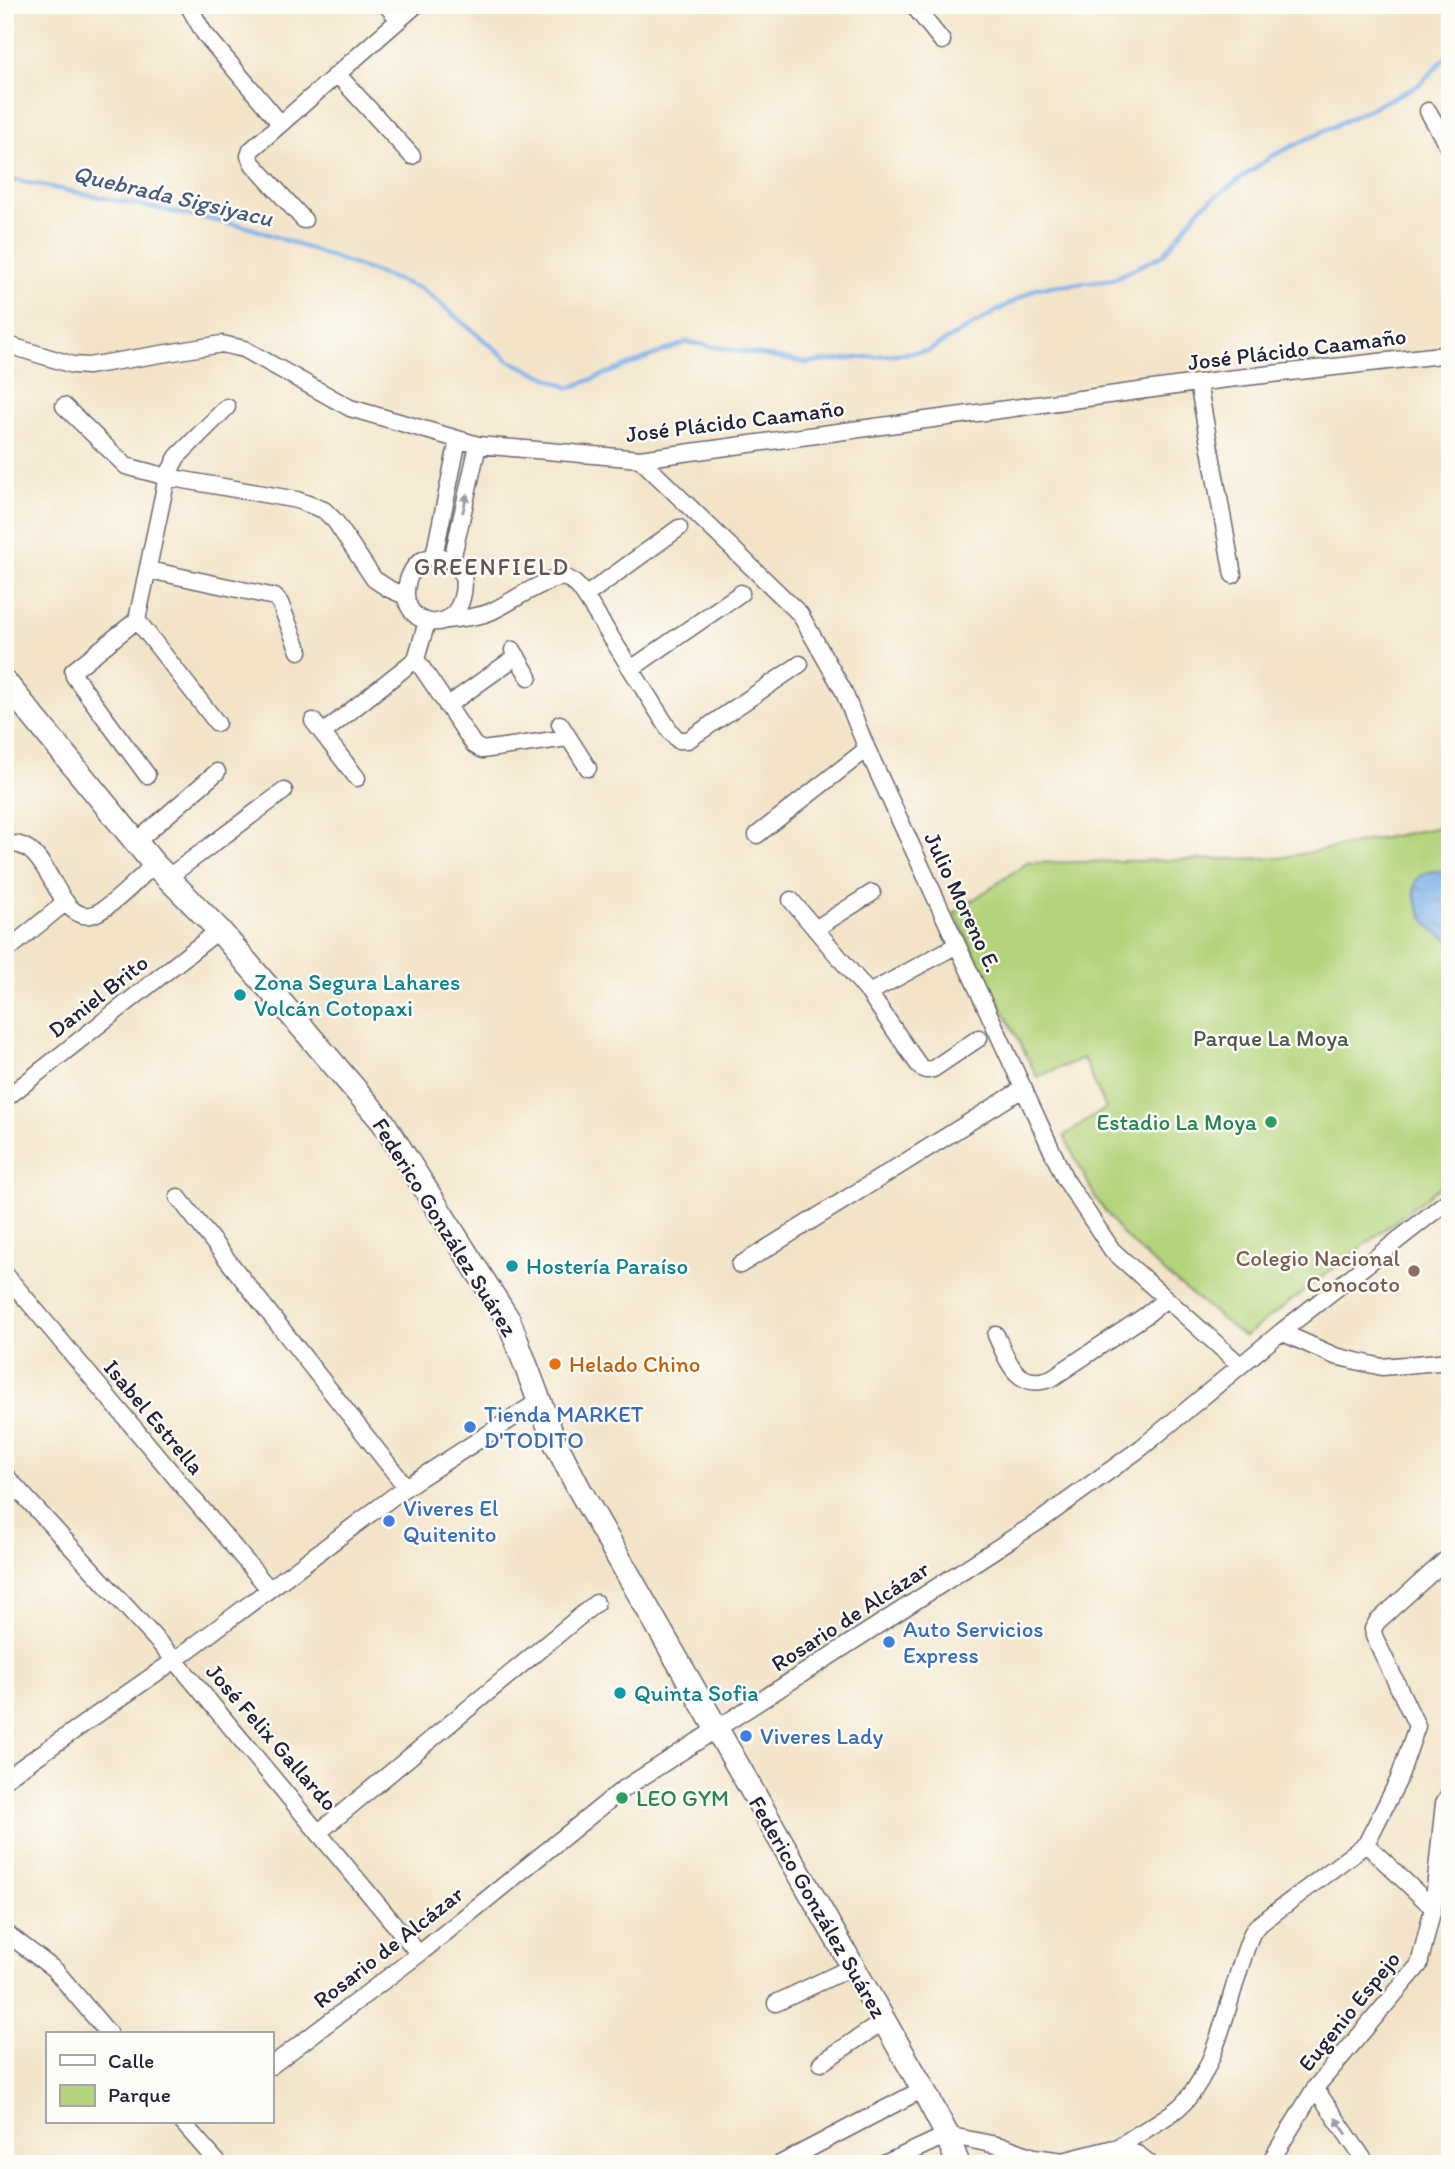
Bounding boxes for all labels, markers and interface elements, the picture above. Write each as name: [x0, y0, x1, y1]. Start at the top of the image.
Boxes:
water label: Quebrada Sigsiyacu: [70, 158, 277, 233]
street label: José Plácido Caamaño: [1186, 322, 1408, 376]
street label: José Plácido Caamaño: [624, 394, 846, 448]
one-way arrow: [460, 492, 471, 514]
district label: GREENFIELD: [414, 552, 570, 581]
street label: Julio Moreno E.: [918, 828, 1008, 976]
street label: Daniel Brito: [42, 948, 154, 1044]
place label: Zona Segura Lahares Volcán Cotopaxi: [254, 968, 460, 1022]
marker: Zona Segura Lahares Volcán Cotopaxi: [232, 987, 248, 1003]
park label: Parque La Moya: [1193, 1024, 1349, 1052]
place label: Estadio La Moya: [1096, 1108, 1257, 1136]
street label: Federico González Suárez: [366, 1113, 524, 1342]
marker: Estadio La Moya: [1263, 1114, 1279, 1130]
place label: Colegio Nacional Conocoto: [1235, 1244, 1400, 1298]
place label: Hostería Paraíso: [526, 1252, 688, 1280]
marker: Hostería Paraíso: [504, 1258, 520, 1274]
marker: Colegio Nacional Conocoto: [1406, 1263, 1422, 1279]
place label: Helado Chino: [569, 1350, 700, 1378]
street label: Isabel Estrella: [98, 1354, 210, 1480]
marker: Helado Chino: [547, 1356, 563, 1372]
place label: Tienda MARKET D'TODITO: [484, 1400, 644, 1454]
marker: Tienda MARKET D'TODITO: [462, 1419, 478, 1435]
place label: Viveres El Quitenito: [403, 1494, 499, 1548]
marker: Viveres El Quitenito: [381, 1513, 397, 1529]
street label: Rosario de Alcázar: [766, 1555, 934, 1677]
place label: Auto Servicios Express: [903, 1615, 1044, 1669]
marker: Auto Servicios Express: [881, 1634, 897, 1650]
street label: José Felix Gallardo: [200, 1657, 344, 1817]
place label: Quinta Sofia: [634, 1679, 759, 1707]
marker: Quinta Sofia: [612, 1685, 628, 1701]
place label: Viveres Lady: [760, 1722, 884, 1750]
marker: Viveres Lady: [738, 1728, 754, 1744]
place label: LEO GYM: [636, 1784, 729, 1812]
marker: LEO GYM: [614, 1790, 630, 1806]
street label: Federico González Suárez: [743, 1791, 893, 2024]
street label: Rosario de Alcázar: [307, 1880, 469, 2014]
street label: Eugenio Espejo: [1292, 1945, 1406, 2077]
legend: [46, 2032, 273, 2124]
text: Calle: [108, 2048, 154, 2073]
text: Parque: [108, 2082, 171, 2107]
one-way arrow: [1334, 2117, 1348, 2135]

